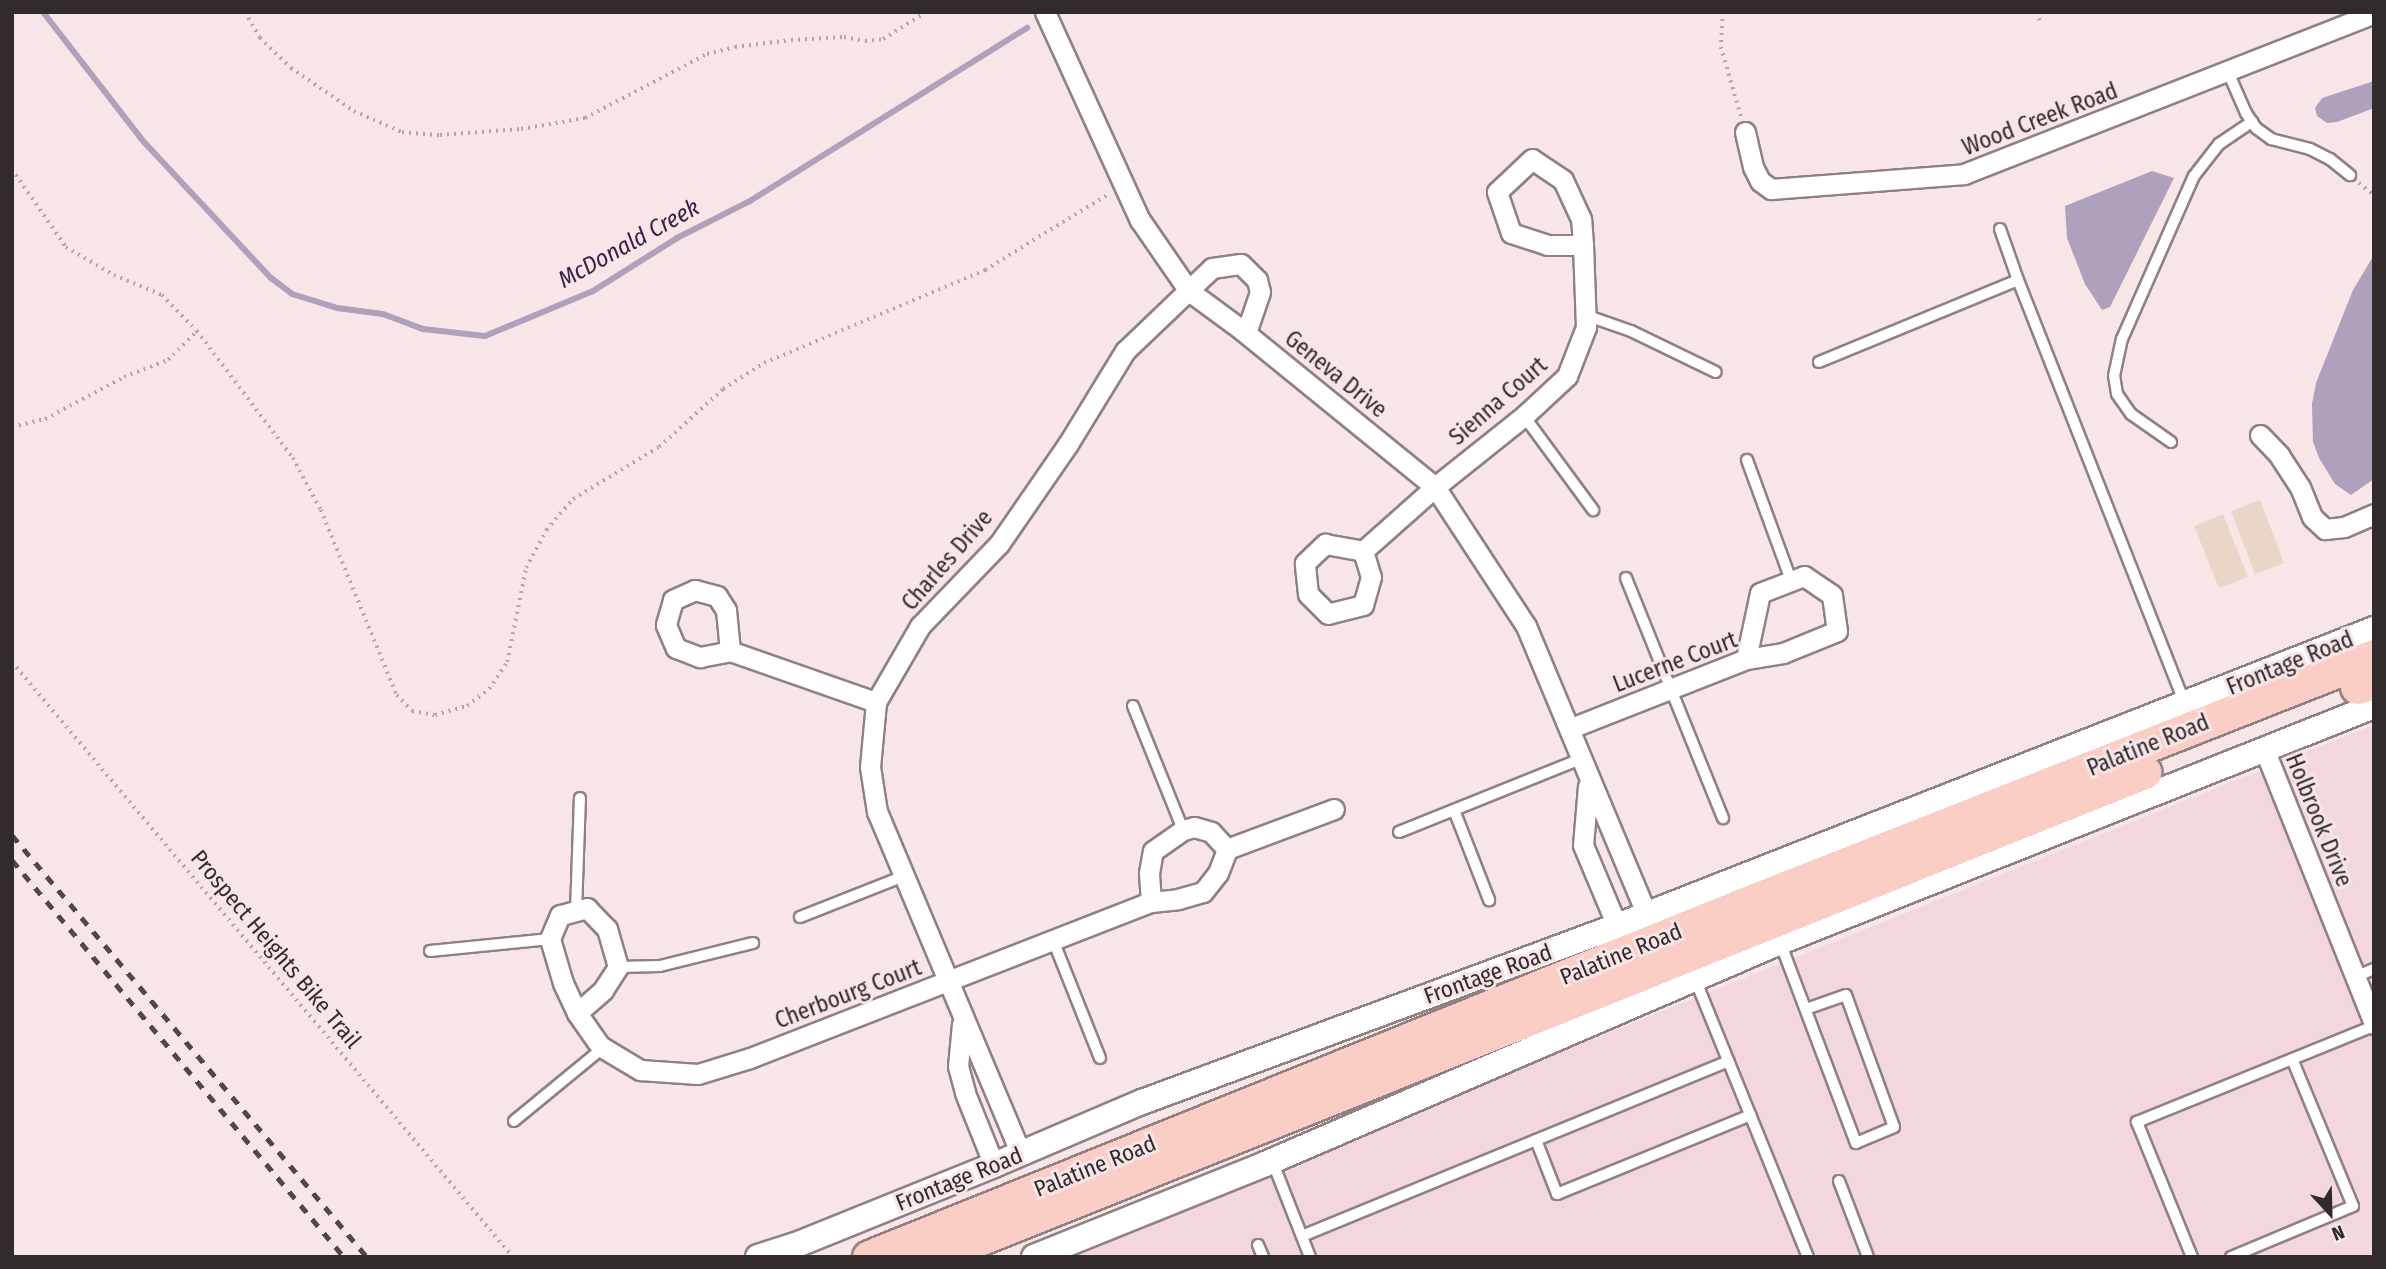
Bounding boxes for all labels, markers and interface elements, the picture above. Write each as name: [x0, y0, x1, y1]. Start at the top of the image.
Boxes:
street label: Wood Creek Road: [1958, 77, 2122, 161]
water label: McDonald Creek: [553, 193, 705, 295]
street label: Geneva Drive: [1279, 325, 1393, 423]
street label: Sienna Court: [1444, 351, 1552, 451]
street label: Charles Drive: [896, 504, 998, 616]
street label: Frontage Road: [2223, 625, 2357, 701]
street label: Lucerne Court: [1609, 626, 1741, 698]
street label: Palatine Road: [2083, 708, 2213, 782]
street label: Holbrook Drive: [2280, 750, 2358, 890]
street label: Prospect Heights Bike Trail: [185, 844, 367, 1054]
street label: Palatine Road: [1556, 917, 1686, 991]
street label: Frontage Road: [1420, 938, 1556, 1010]
street label: Cherbourg Court: [771, 953, 925, 1035]
street label: Palatine Road: [1030, 1129, 1160, 1203]
street label: Frontage Road: [892, 1141, 1026, 1217]
north arrow: [2295, 1178, 2365, 1248]
text: N: [2328, 1220, 2348, 1246]

